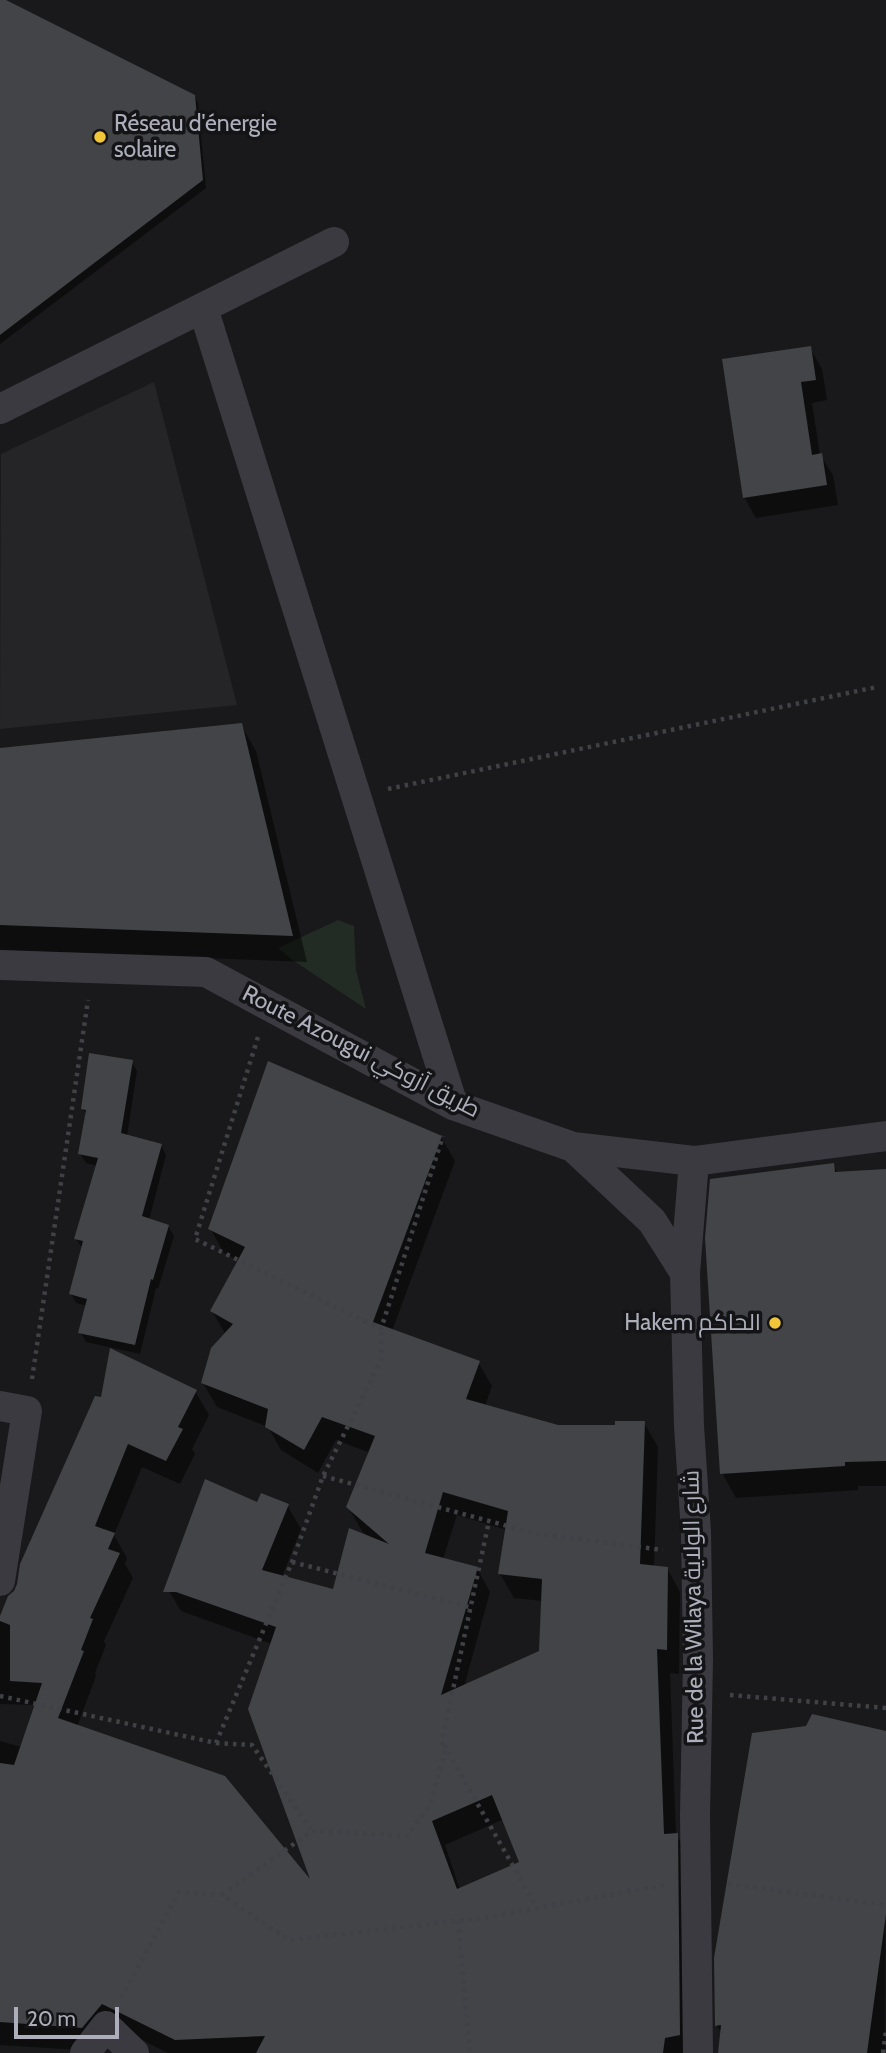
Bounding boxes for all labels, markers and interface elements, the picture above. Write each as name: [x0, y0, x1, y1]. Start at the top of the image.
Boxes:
place label: Réseau d'énergie solaire: [114, 110, 277, 164]
marker: Réseau d'énergie solaire: [92, 129, 108, 145]
street label: Route Azougui طريق آزوكي: [238, 980, 484, 1124]
place label: Hakem الحاكم: [624, 1309, 761, 1337]
marker: Hakem الحاكم: [767, 1315, 783, 1331]
street label: Rue de la Wilaya شارع الولاية: [678, 1470, 710, 1744]
scale bar: [18, 1994, 122, 2038]
text: 20 m: [27, 2006, 76, 2031]

